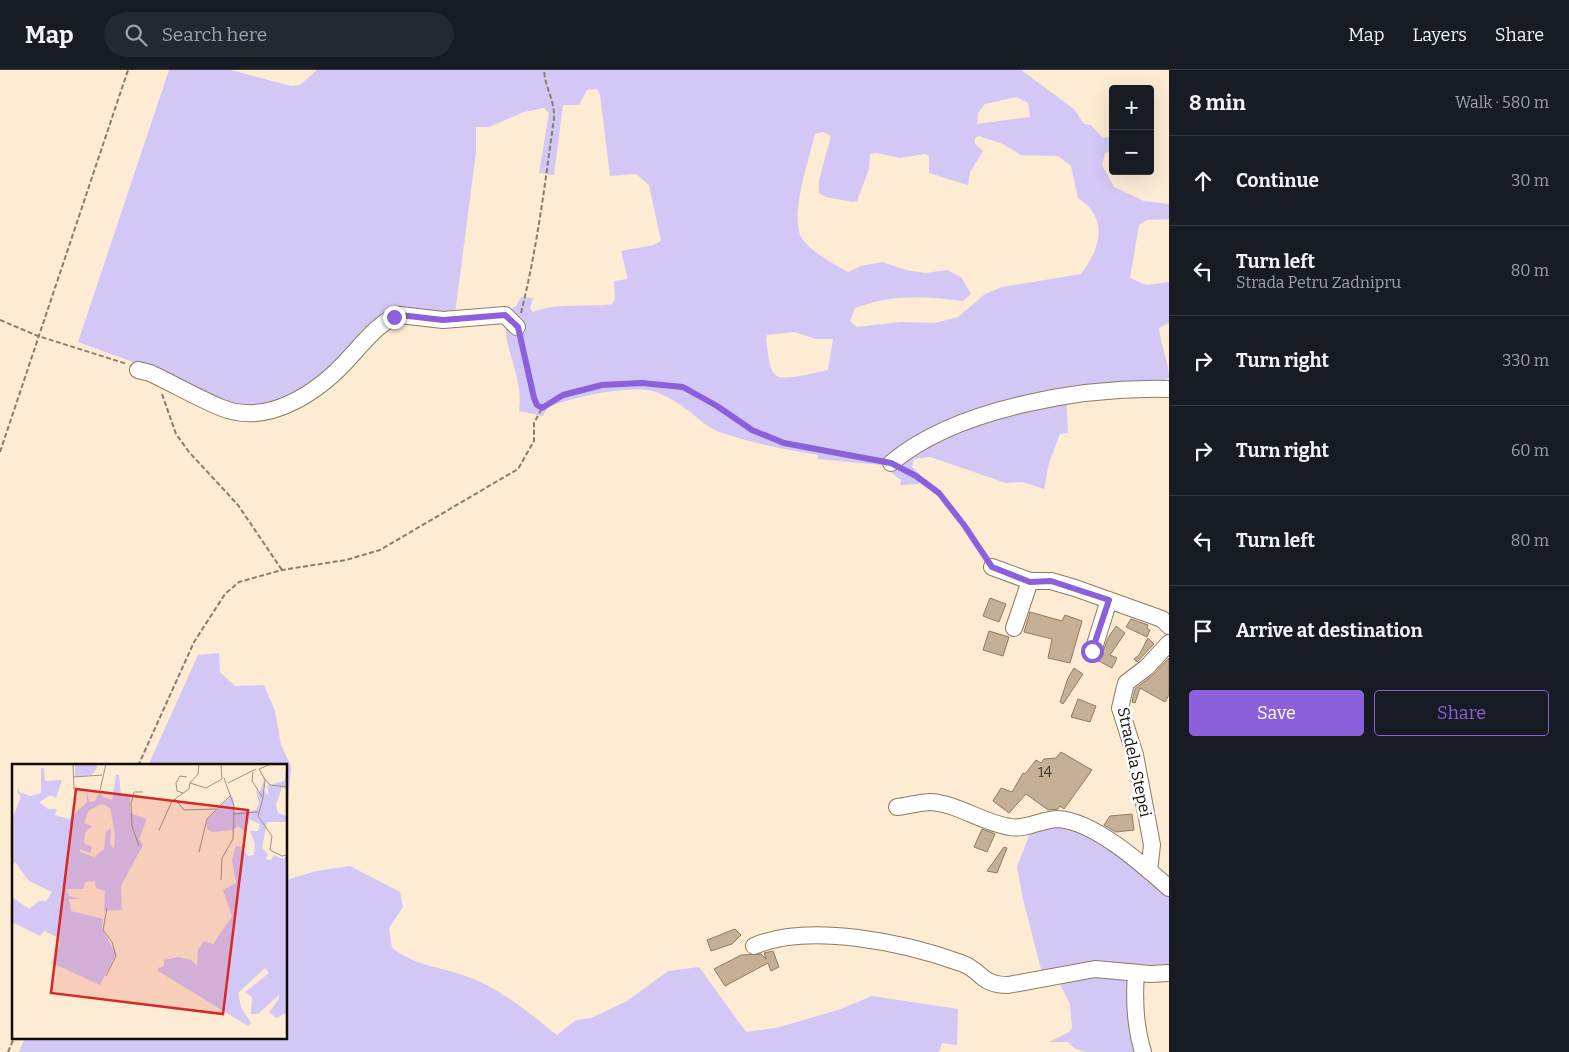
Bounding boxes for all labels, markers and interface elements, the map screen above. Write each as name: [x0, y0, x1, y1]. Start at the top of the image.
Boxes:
search box: [104, 12, 454, 57]
text: Map: [25, 21, 74, 49]
icon: search: [122, 21, 150, 49]
text: Search here: [162, 23, 267, 46]
text: Map: [1348, 24, 1384, 46]
text: Layers: [1412, 24, 1467, 46]
text: Share: [1495, 24, 1544, 46]
map controls: [1109, 85, 1154, 175]
button: +: [1109, 85, 1154, 130]
text: 8 min: [1189, 90, 1246, 116]
text: Walk · 580 m: [1455, 93, 1549, 112]
button: −: [1109, 130, 1154, 175]
icon: ahead: [1189, 167, 1217, 195]
text: Continue: [1236, 169, 1319, 192]
text: 30 m: [1511, 171, 1549, 190]
text: Turn left: [1236, 250, 1315, 273]
icon: left: [1189, 257, 1217, 285]
text: 80 m: [1511, 261, 1549, 280]
text: Strada Petru Zadnipru: [1236, 273, 1401, 292]
route end: [383, 306, 406, 329]
icon: right: [1189, 347, 1217, 375]
text: Turn right: [1236, 349, 1329, 372]
text: 330 m: [1502, 351, 1549, 370]
icon: right: [1189, 437, 1217, 465]
text: Turn right: [1236, 439, 1329, 462]
text: 60 m: [1511, 441, 1549, 460]
icon: left: [1189, 527, 1217, 555]
text: Turn left: [1236, 529, 1315, 552]
text: 80 m: [1511, 531, 1549, 550]
icon: arrive: [1189, 617, 1217, 645]
text: Arrive at destination: [1236, 619, 1423, 642]
route start: [1081, 640, 1104, 663]
button: Save: [1189, 690, 1364, 736]
button: Share: [1374, 690, 1549, 736]
street label: Stradela Stepei: [1114, 705, 1155, 819]
inset map: [12, 764, 288, 1040]
house number: 14: [1038, 764, 1052, 781]

